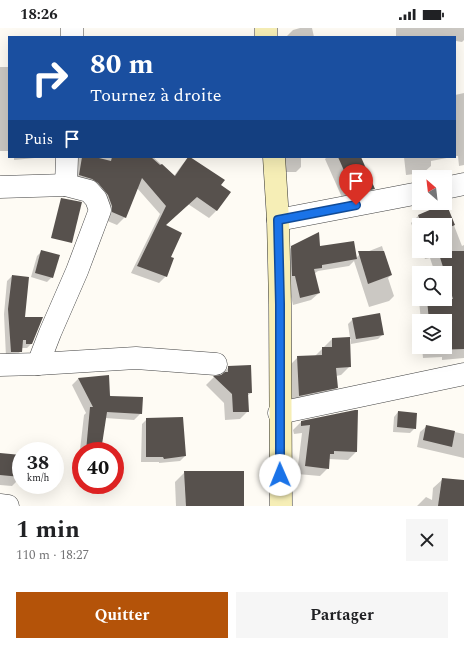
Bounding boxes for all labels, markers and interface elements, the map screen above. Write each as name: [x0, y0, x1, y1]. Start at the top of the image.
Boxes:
text: 18:26: [20, 3, 58, 26]
text: 80 m: [90, 43, 154, 86]
icon: right: [24, 52, 76, 104]
text: Tournez à droite: [90, 82, 222, 109]
text: Puis: [24, 128, 53, 151]
icon: arrive: [61, 128, 83, 150]
pin: [339, 164, 373, 205]
icon: arrive: [345, 170, 367, 192]
north arrow: [412, 170, 452, 210]
map controls: [412, 170, 452, 354]
button: sound: [412, 218, 452, 258]
button: search: [412, 266, 452, 306]
button: layers: [412, 314, 452, 354]
speed limit sign: 40: [72, 442, 124, 494]
text: 38: [27, 448, 49, 478]
position arrow: [259, 454, 301, 496]
text: km/h: [27, 470, 49, 486]
text: 1 min: [16, 512, 80, 548]
button: close: [406, 519, 448, 561]
text: 110 m · 18:27: [16, 545, 89, 565]
button: Quitter: [16, 592, 228, 638]
button: Partager: [236, 592, 448, 638]

